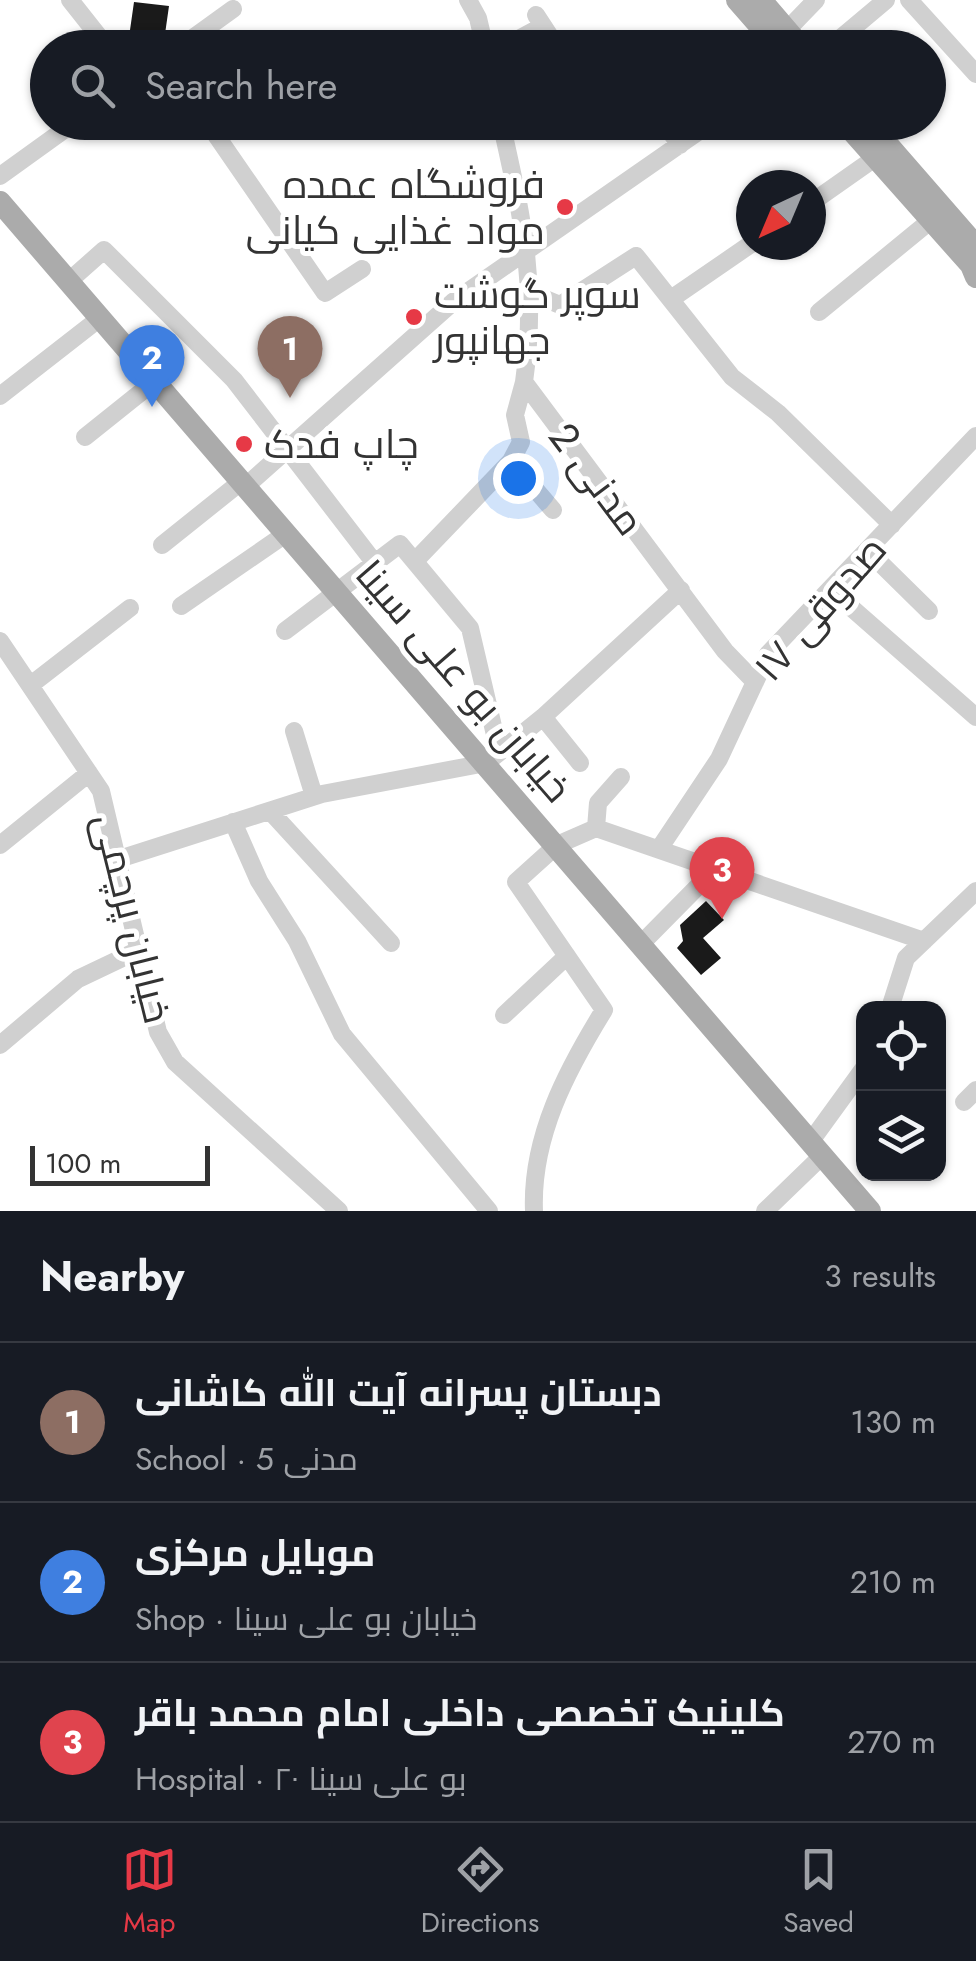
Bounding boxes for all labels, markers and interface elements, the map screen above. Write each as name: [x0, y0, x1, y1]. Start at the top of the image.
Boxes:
search box: [30, 30, 946, 140]
icon: search: [65, 58, 120, 113]
text: Search here: [145, 58, 337, 113]
place label: فروشگاه عمده مواد غذایی کیانی: [246, 155, 545, 259]
north arrow: [736, 170, 826, 260]
marker: فروشگاه عمده مواد غذایی کیانی: [554, 196, 576, 218]
place label: سوپر گوشت جهانپور: [432, 265, 641, 369]
marker: سوپر گوشت جهانپور: [403, 306, 425, 328]
pin: 1: [258, 316, 322, 398]
pin: 2: [120, 324, 184, 407]
street label: مدنی 2: [535, 410, 659, 548]
place label: چاپ فدک: [264, 415, 419, 473]
marker: چاپ فدک: [233, 433, 255, 455]
your location: [493, 453, 544, 504]
street label: صدوقی ۱۷: [740, 522, 900, 694]
street label: خیابان بو علی سینا: [342, 547, 586, 815]
street label: خیابان پرچمی: [79, 807, 187, 1029]
pin: 3: [690, 836, 754, 919]
map controls: [856, 1001, 946, 1181]
button: locate: [856, 1001, 946, 1091]
button: layers: [856, 1091, 946, 1181]
scale bar: [30, 1141, 210, 1186]
text: 100 m: [45, 1143, 121, 1184]
text: Nearby: [40, 1246, 184, 1307]
text: 3 results: [824, 1253, 936, 1299]
text: دبستان پسرانه آیت الله کاشانی: [135, 1365, 662, 1420]
text: 1: [64, 1399, 81, 1445]
text: 130 m: [850, 1399, 936, 1445]
text: School · مدنی 5: [135, 1436, 358, 1482]
text: موبایل مرکزی: [135, 1525, 375, 1580]
text: 2: [62, 1559, 83, 1605]
text: 210 m: [850, 1559, 936, 1605]
text: Shop · خیابان بو علی سینا: [135, 1596, 477, 1642]
text: کلینیک تخصصی داخلی امام محمد باقر: [135, 1685, 785, 1740]
text: 3: [63, 1719, 82, 1765]
text: 270 m: [847, 1719, 936, 1765]
text: Hospital · بو علی سینا ۲۰: [135, 1756, 467, 1802]
tab: Map: [122, 1842, 177, 1943]
tab: Directions: [421, 1842, 539, 1943]
tab: Saved: [783, 1842, 854, 1943]

